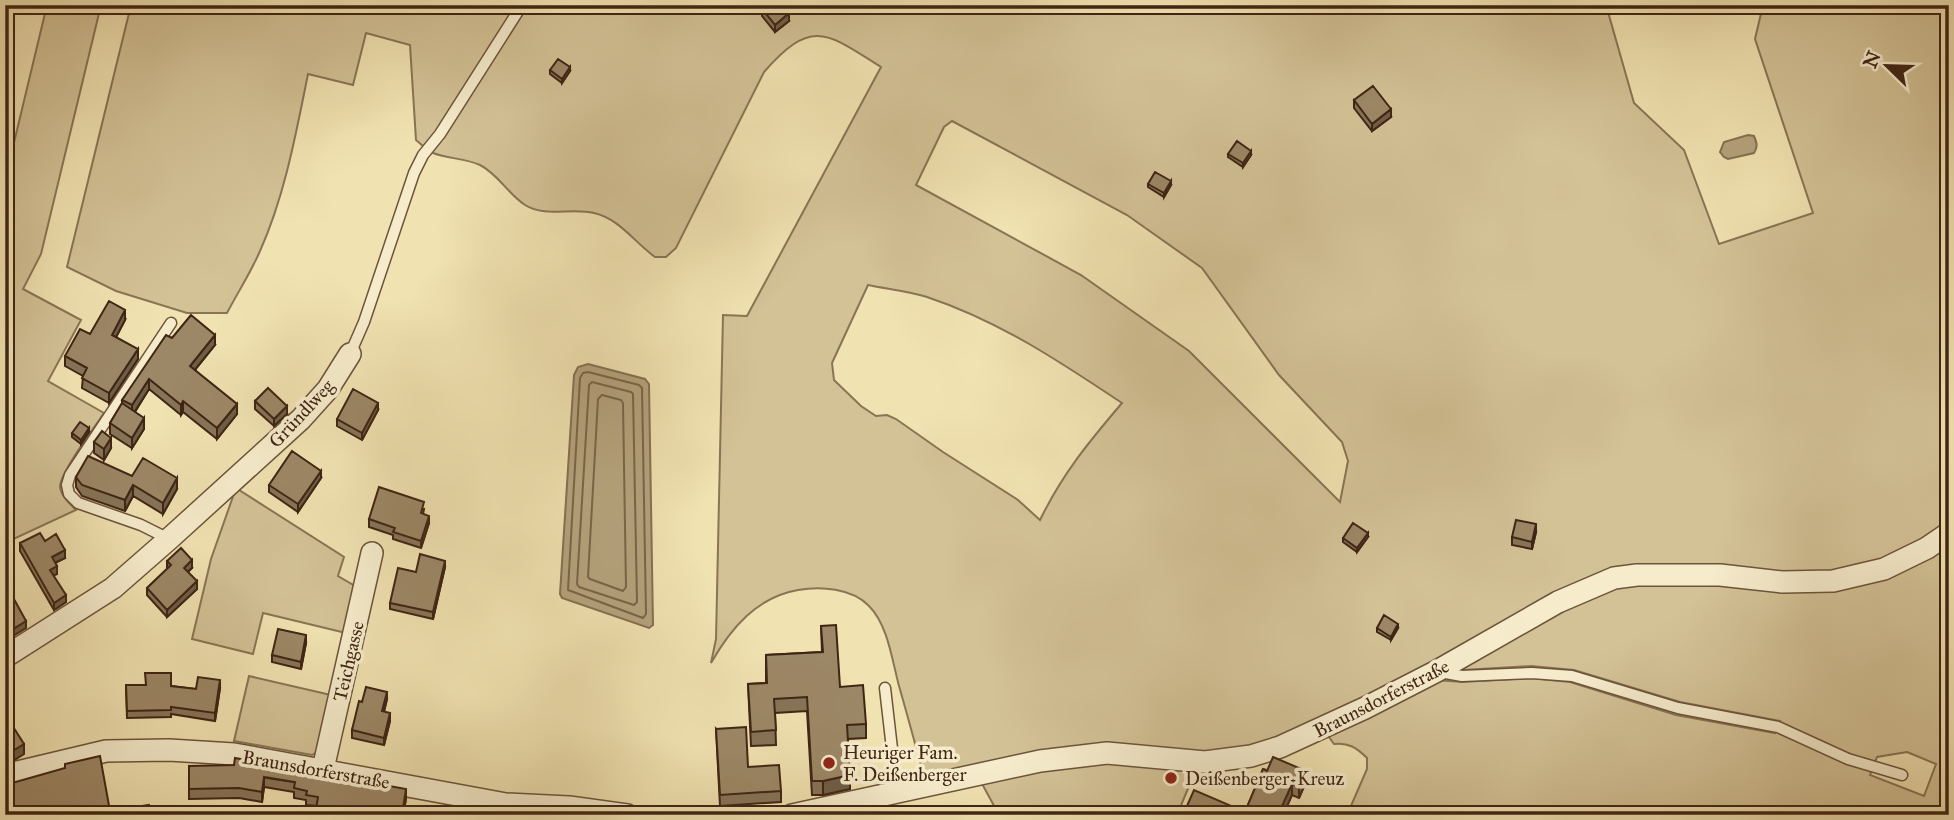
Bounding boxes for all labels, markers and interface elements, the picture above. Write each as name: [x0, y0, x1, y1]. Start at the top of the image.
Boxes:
north arrow: [1853, 32, 1923, 102]
text: N: [1858, 48, 1886, 71]
street label: Gründlweg: [264, 374, 340, 453]
street label: Teichgasse: [328, 619, 370, 704]
street label: Braunsdorferstraße: [1310, 654, 1453, 743]
place label: Heuriger Fam. F. Deißenberger: [843, 741, 967, 787]
street label: Braunsdorferstraße: [240, 745, 391, 794]
marker: Heuriger Fam. F. Deißenberger: [821, 755, 837, 771]
place label: Deißenberger-Kreuz: [1185, 767, 1345, 791]
marker: Deißenberger-Kreuz: [1163, 770, 1179, 786]

